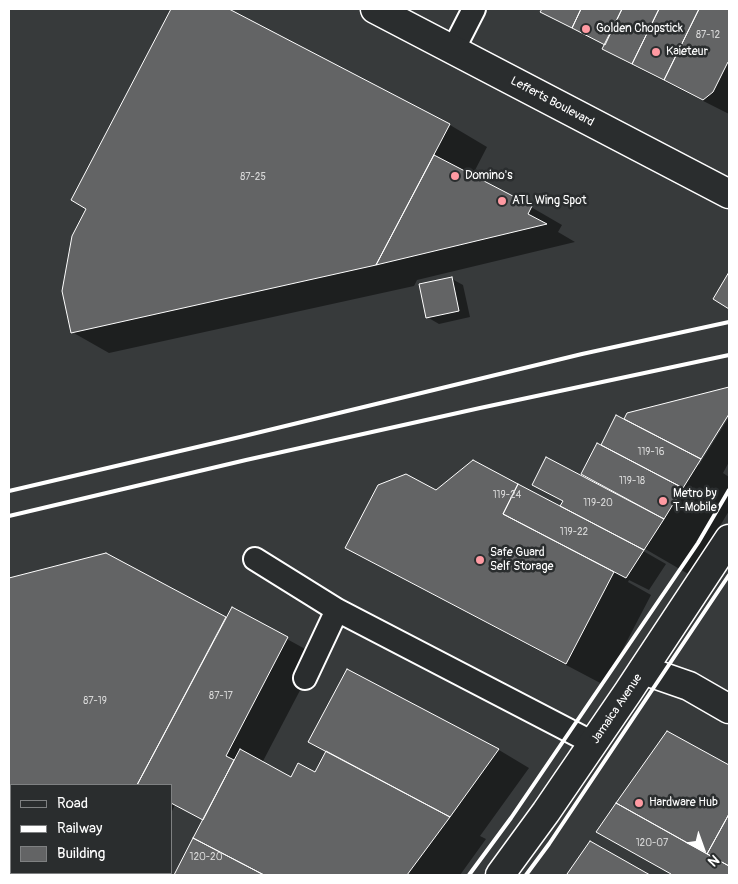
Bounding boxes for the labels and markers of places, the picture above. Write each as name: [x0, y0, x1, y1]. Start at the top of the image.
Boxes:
place label: Golden Chopstick: [596, 22, 683, 36]
marker: Golden Chopstick: [580, 23, 592, 35]
place label: Kaieteur: [666, 45, 708, 59]
marker: Kaieteur: [650, 46, 662, 58]
place label: Domino's: [465, 169, 512, 183]
marker: Domino's: [449, 170, 461, 182]
place label: ATL Wing Spot: [512, 194, 586, 208]
marker: ATL Wing Spot: [496, 195, 508, 207]
place label: Metro by T-Mobile: [673, 487, 717, 515]
marker: Metro by T-Mobile: [657, 495, 669, 507]
place label: Safe Guard Self Storage: [490, 546, 553, 574]
marker: Safe Guard Self Storage: [474, 554, 486, 566]
place label: Hardware Hub: [649, 796, 718, 810]
marker: Hardware Hub: [633, 797, 645, 809]

